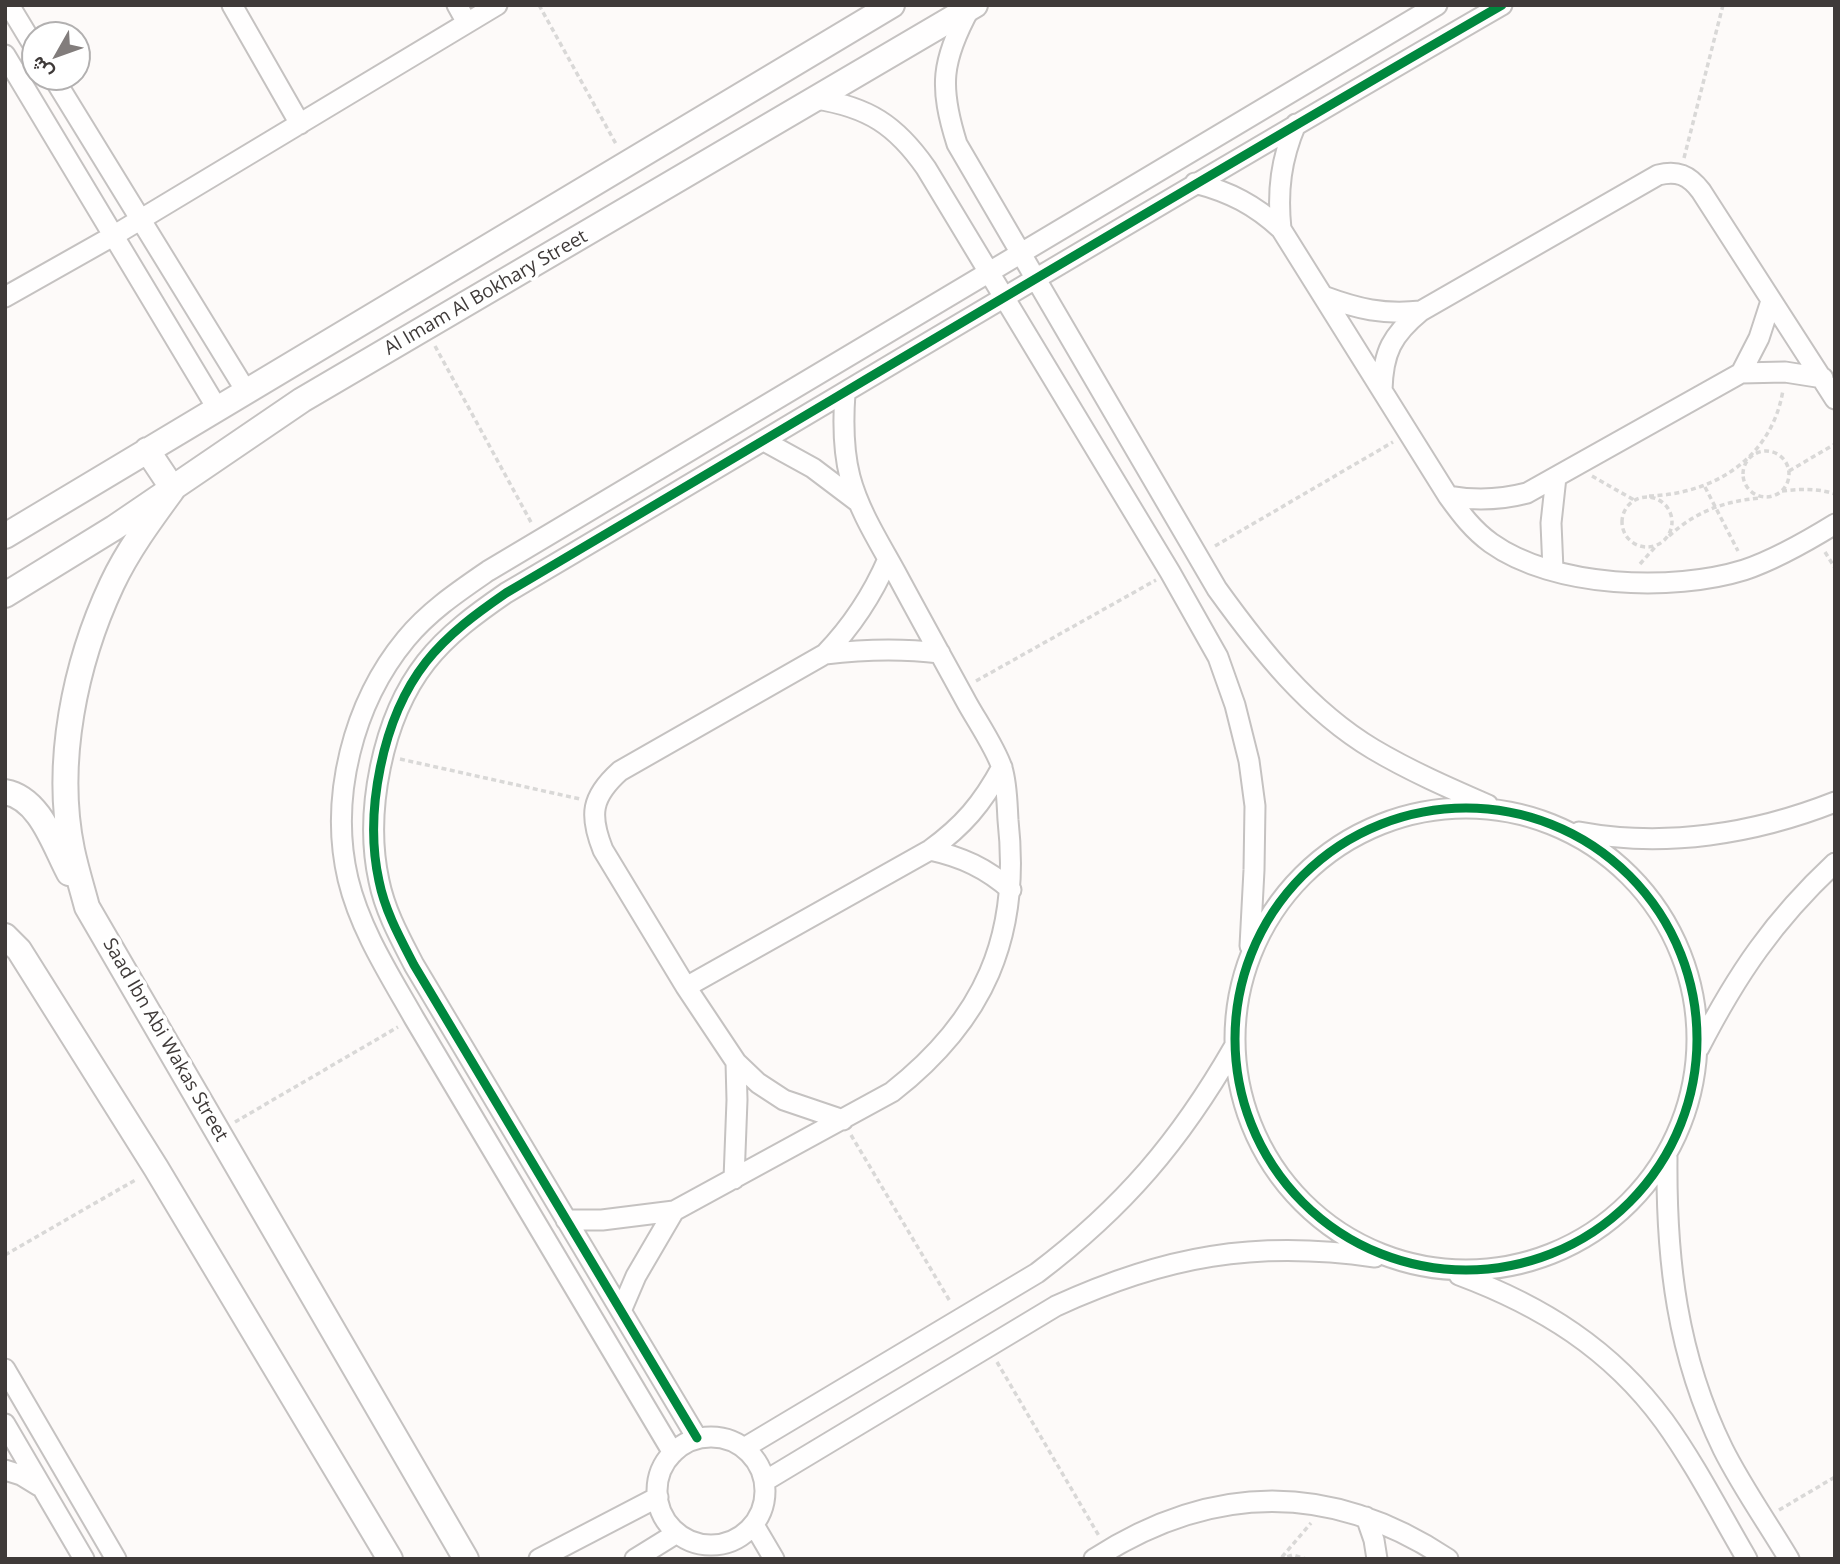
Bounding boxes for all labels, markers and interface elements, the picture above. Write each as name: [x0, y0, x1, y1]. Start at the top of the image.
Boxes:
north arrow: [21, 21, 91, 91]
text: ش: [24, 51, 59, 85]
street label: Al Imam Al Bokhary Street: [380, 225, 592, 361]
street label: Saad Ibn Abi Wakas Street: [97, 934, 233, 1146]

